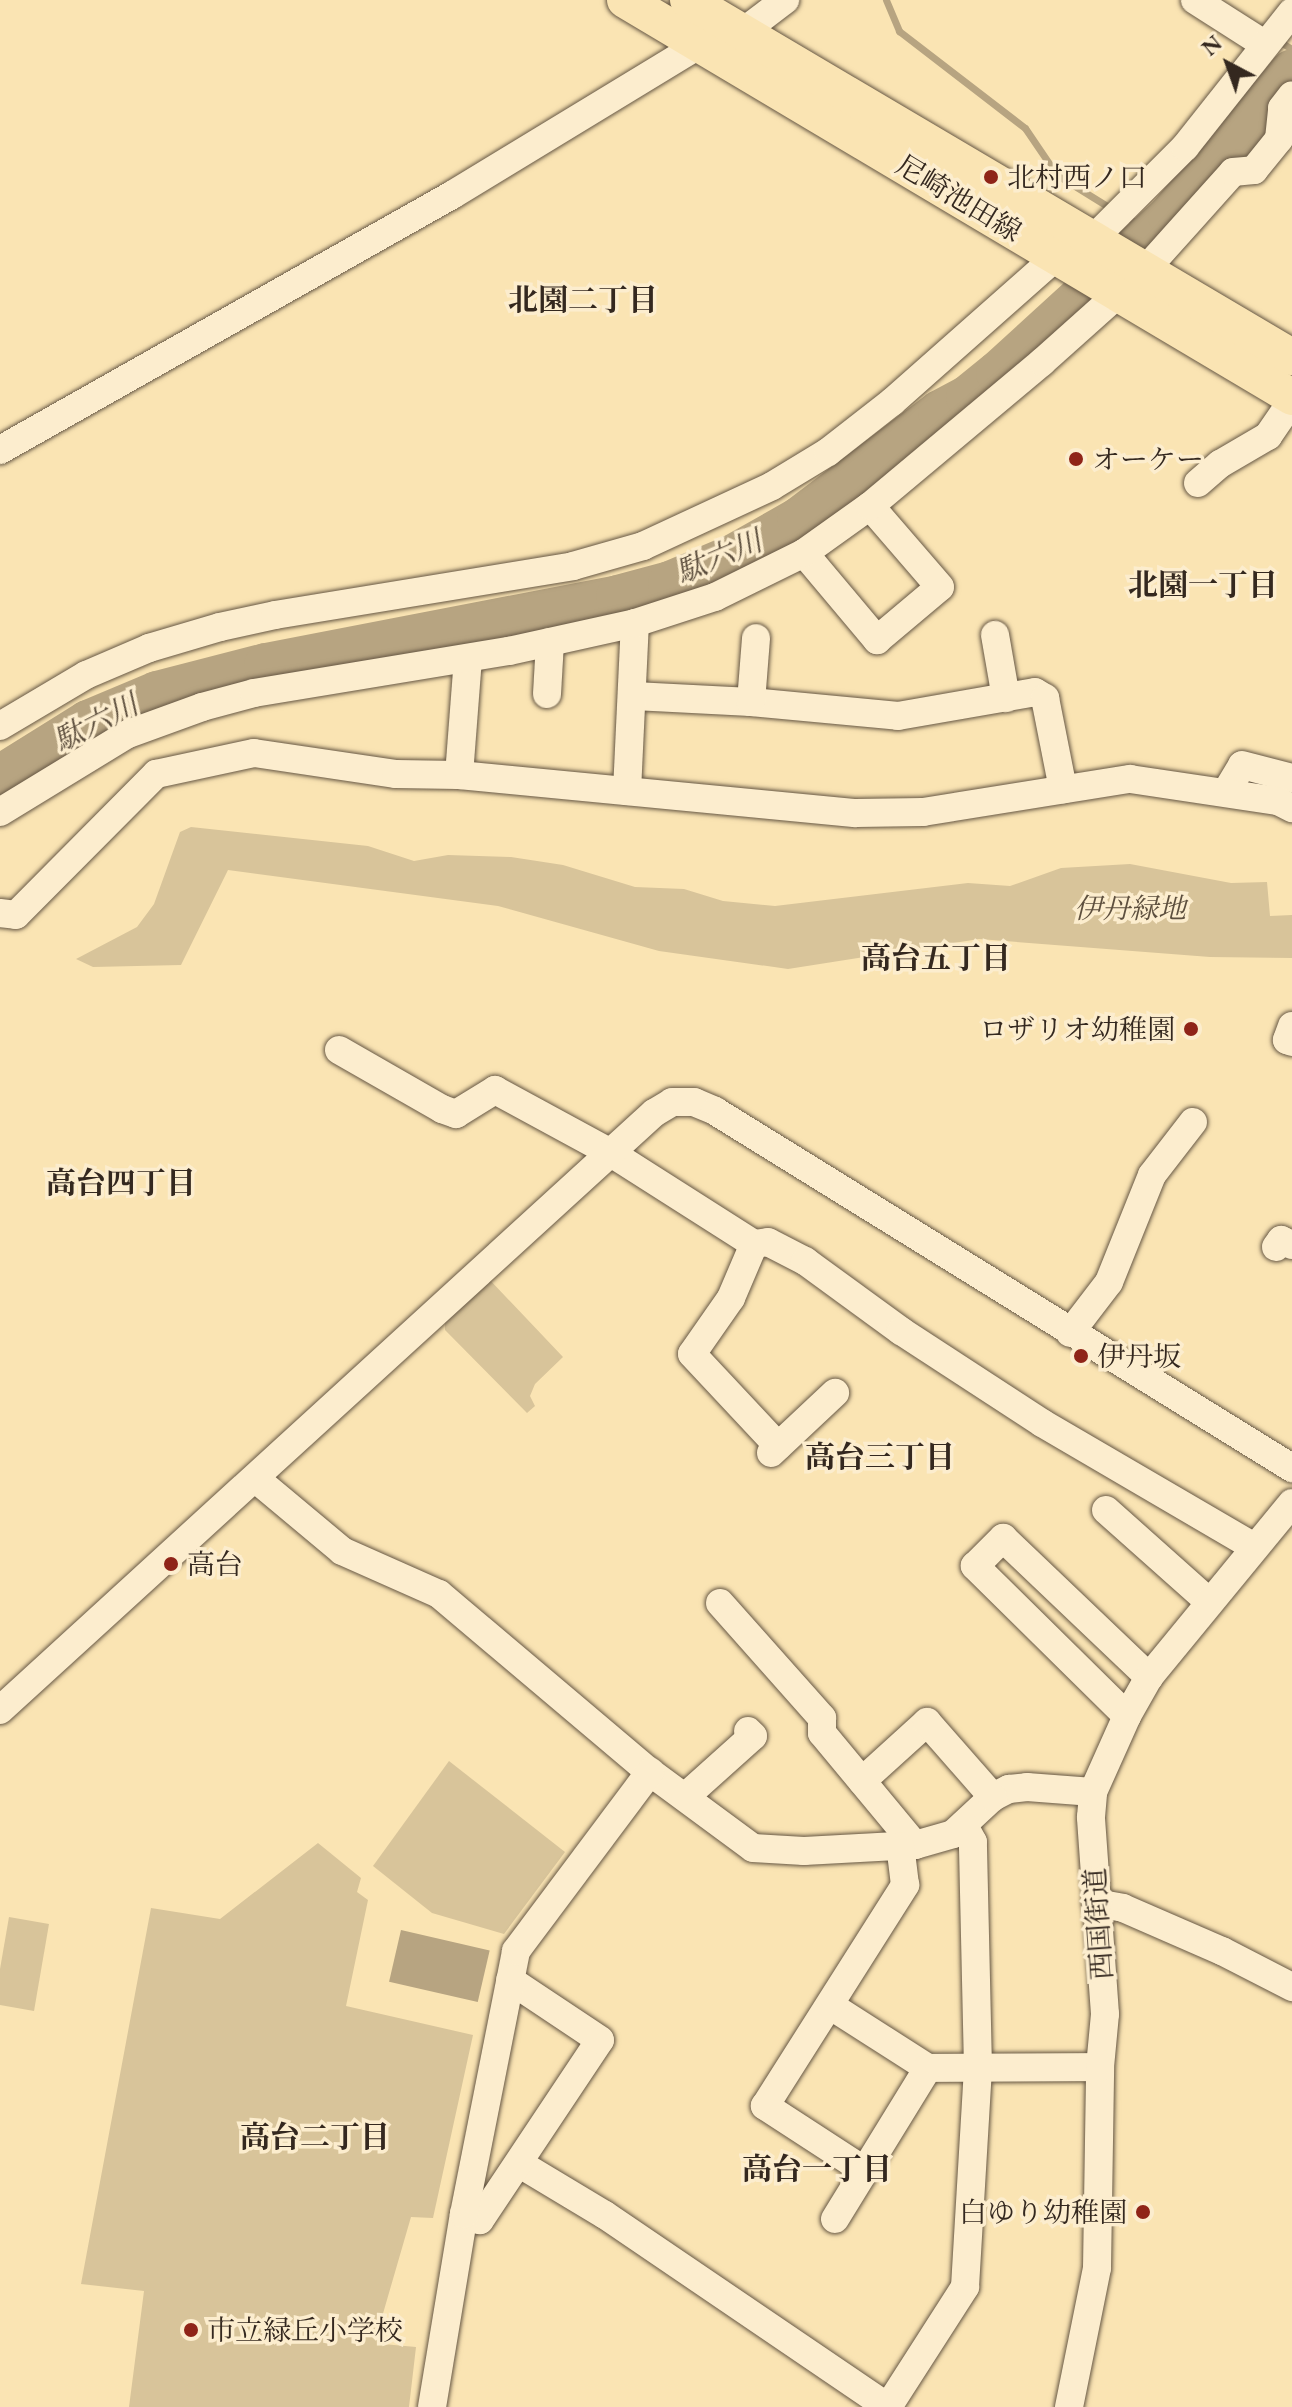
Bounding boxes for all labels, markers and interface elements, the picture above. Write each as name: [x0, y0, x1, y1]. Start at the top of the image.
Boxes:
north arrow: [1188, 24, 1268, 104]
text: N: [1196, 29, 1228, 62]
street label: 尼崎池田線: [890, 148, 1028, 248]
place label: 北村西ノ口: [1007, 160, 1147, 194]
marker: 北村西ノ口: [982, 168, 1000, 186]
district label: 北園二丁目: [508, 282, 658, 318]
place label: オーケー: [1092, 442, 1204, 476]
marker: オーケー: [1067, 450, 1085, 468]
water label: 駄六川: [671, 523, 767, 591]
district label: 北園一丁目: [1128, 567, 1278, 603]
water label: 駄六川: [48, 687, 144, 759]
park label: 伊丹緑地: [1074, 891, 1186, 925]
district label: 高台五丁目: [861, 940, 1011, 976]
place label: ロザリオ幼稚園: [979, 1012, 1175, 1046]
marker: ロザリオ幼稚園: [1182, 1020, 1200, 1038]
district label: 高台四丁目: [46, 1165, 196, 1201]
place label: 伊丹坂: [1097, 1339, 1181, 1373]
marker: 伊丹坂: [1072, 1347, 1090, 1365]
district label: 高台三丁目: [805, 1439, 955, 1475]
place label: 高台: [187, 1547, 243, 1581]
marker: 高台: [162, 1555, 180, 1573]
street label: 西国街道: [1077, 1867, 1119, 1981]
district label: 高台二丁目: [240, 2119, 390, 2155]
district label: 高台一丁目: [742, 2151, 892, 2187]
place label: 白ゆり幼稚園: [959, 2195, 1127, 2229]
marker: 白ゆり幼稚園: [1134, 2203, 1152, 2221]
place label: 市立緑丘小学校: [207, 2313, 403, 2347]
marker: 市立緑丘小学校: [182, 2321, 200, 2339]

